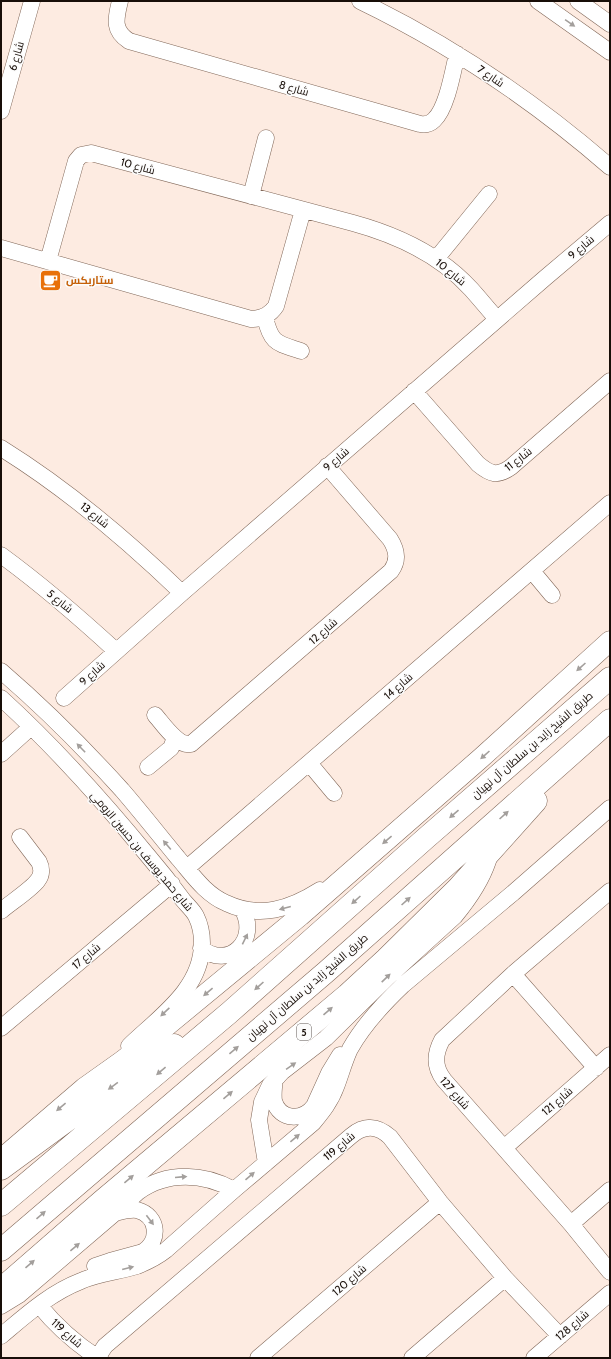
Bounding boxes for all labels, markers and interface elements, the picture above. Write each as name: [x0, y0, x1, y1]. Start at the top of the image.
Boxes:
one-way arrow: [565, 19, 575, 27]
street label: شارع 6: [5, 40, 28, 73]
street label: شارع 7: [474, 62, 507, 91]
street label: شارع 8: [277, 77, 311, 100]
street label: شارع 10: [119, 155, 157, 178]
street label: شارع 9: [565, 232, 598, 263]
street label: شارع 10: [432, 256, 469, 289]
cafe icon: ستاربكس: [37, 267, 63, 293]
place label: ستاربكس: [66, 273, 114, 287]
street label: شارع 9: [320, 444, 353, 475]
street label: شارع 11: [501, 444, 535, 475]
street label: شارع 13: [77, 499, 112, 532]
street label: شارع 5: [43, 586, 76, 617]
street label: شارع 12: [306, 615, 341, 648]
street label: شارع 9: [76, 658, 109, 689]
one-way arrow: [576, 663, 586, 672]
street label: شارع 14: [381, 670, 416, 703]
street label: طريق الشيخ زايد بن سلطان آل نهيان: [468, 688, 596, 802]
one-way arrow: [76, 743, 86, 753]
one-way arrow: [480, 750, 490, 759]
street label: شارع حمد يوسف بن حسين الرومي: [86, 788, 196, 915]
one-way arrow: [449, 809, 459, 818]
one-way arrow: [498, 810, 509, 819]
one-way arrow: [381, 835, 392, 844]
one-way arrow: [163, 840, 172, 850]
one-way arrow: [351, 895, 362, 904]
one-way arrow: [402, 897, 411, 906]
one-way arrow: [278, 905, 291, 911]
street label: طريق الشيخ زايد بن سلطان آل نهيان: [243, 930, 371, 1044]
one-way arrow: [242, 934, 248, 945]
street label: شارع 17: [69, 940, 104, 973]
one-way arrow: [381, 973, 391, 983]
one-way arrow: [254, 982, 265, 991]
one-way arrow: [202, 988, 213, 997]
one-way arrow: [160, 1007, 171, 1016]
one-way arrow: [322, 1007, 333, 1016]
road number: 5: [297, 1024, 311, 1040]
one-way arrow: [229, 1046, 239, 1055]
one-way arrow: [285, 1062, 296, 1070]
one-way arrow: [155, 1066, 166, 1075]
street label: شارع 127: [436, 1074, 473, 1113]
one-way arrow: [108, 1082, 118, 1090]
street label: شارع 121: [539, 1084, 576, 1119]
one-way arrow: [223, 1091, 234, 1100]
one-way arrow: [56, 1103, 67, 1112]
street label: شارع 119: [320, 1129, 358, 1164]
one-way arrow: [290, 1133, 301, 1142]
one-way arrow: [245, 1172, 255, 1181]
one-way arrow: [175, 1173, 187, 1180]
one-way arrow: [124, 1174, 134, 1183]
one-way arrow: [36, 1211, 47, 1220]
one-way arrow: [146, 1214, 154, 1225]
one-way arrow: [70, 1243, 80, 1252]
one-way arrow: [25, 1259, 36, 1268]
street label: شارع 120: [329, 1261, 370, 1299]
one-way arrow: [122, 1265, 134, 1271]
street label: شارع 128: [552, 1307, 592, 1344]
street label: شارع 119: [48, 1315, 86, 1351]

